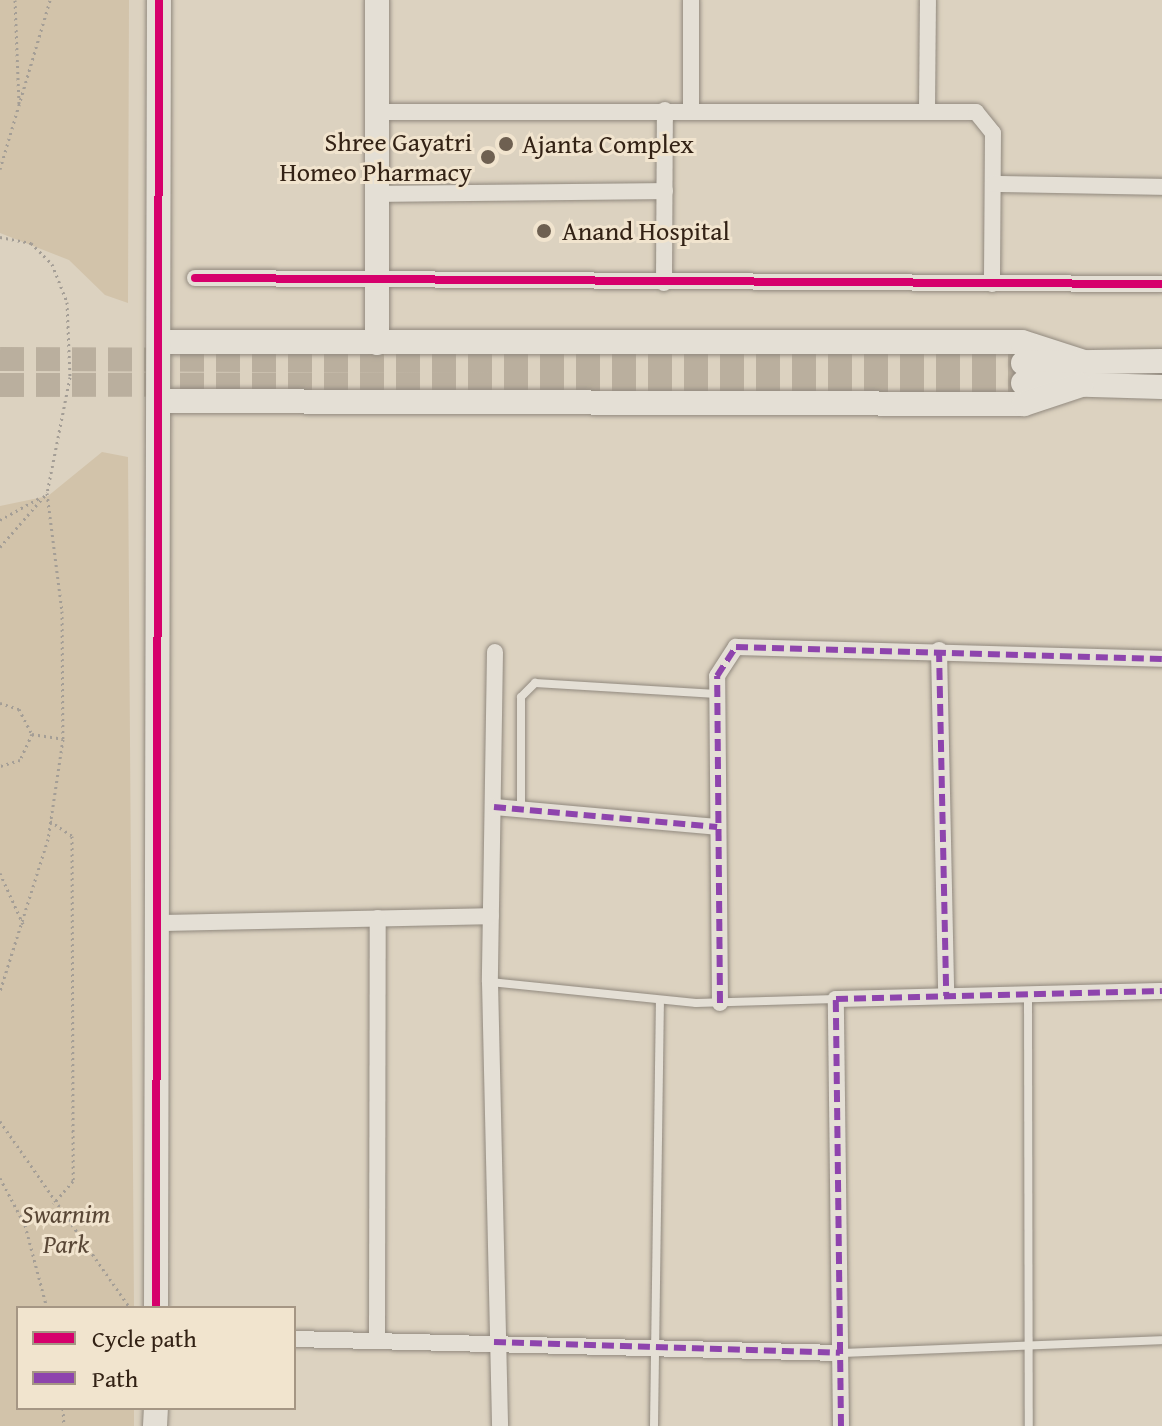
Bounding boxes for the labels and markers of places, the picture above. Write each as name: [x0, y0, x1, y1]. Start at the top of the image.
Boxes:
place label: Shree Gayatri Homeo Pharmacy: [279, 126, 472, 188]
place label: Ajanta Complex: [522, 128, 694, 160]
marker: Ajanta Complex: [497, 135, 515, 153]
marker: Shree Gayatri Homeo Pharmacy: [479, 148, 497, 166]
place label: Anand Hospital: [562, 215, 730, 247]
marker: Anand Hospital: [533, 220, 555, 242]

